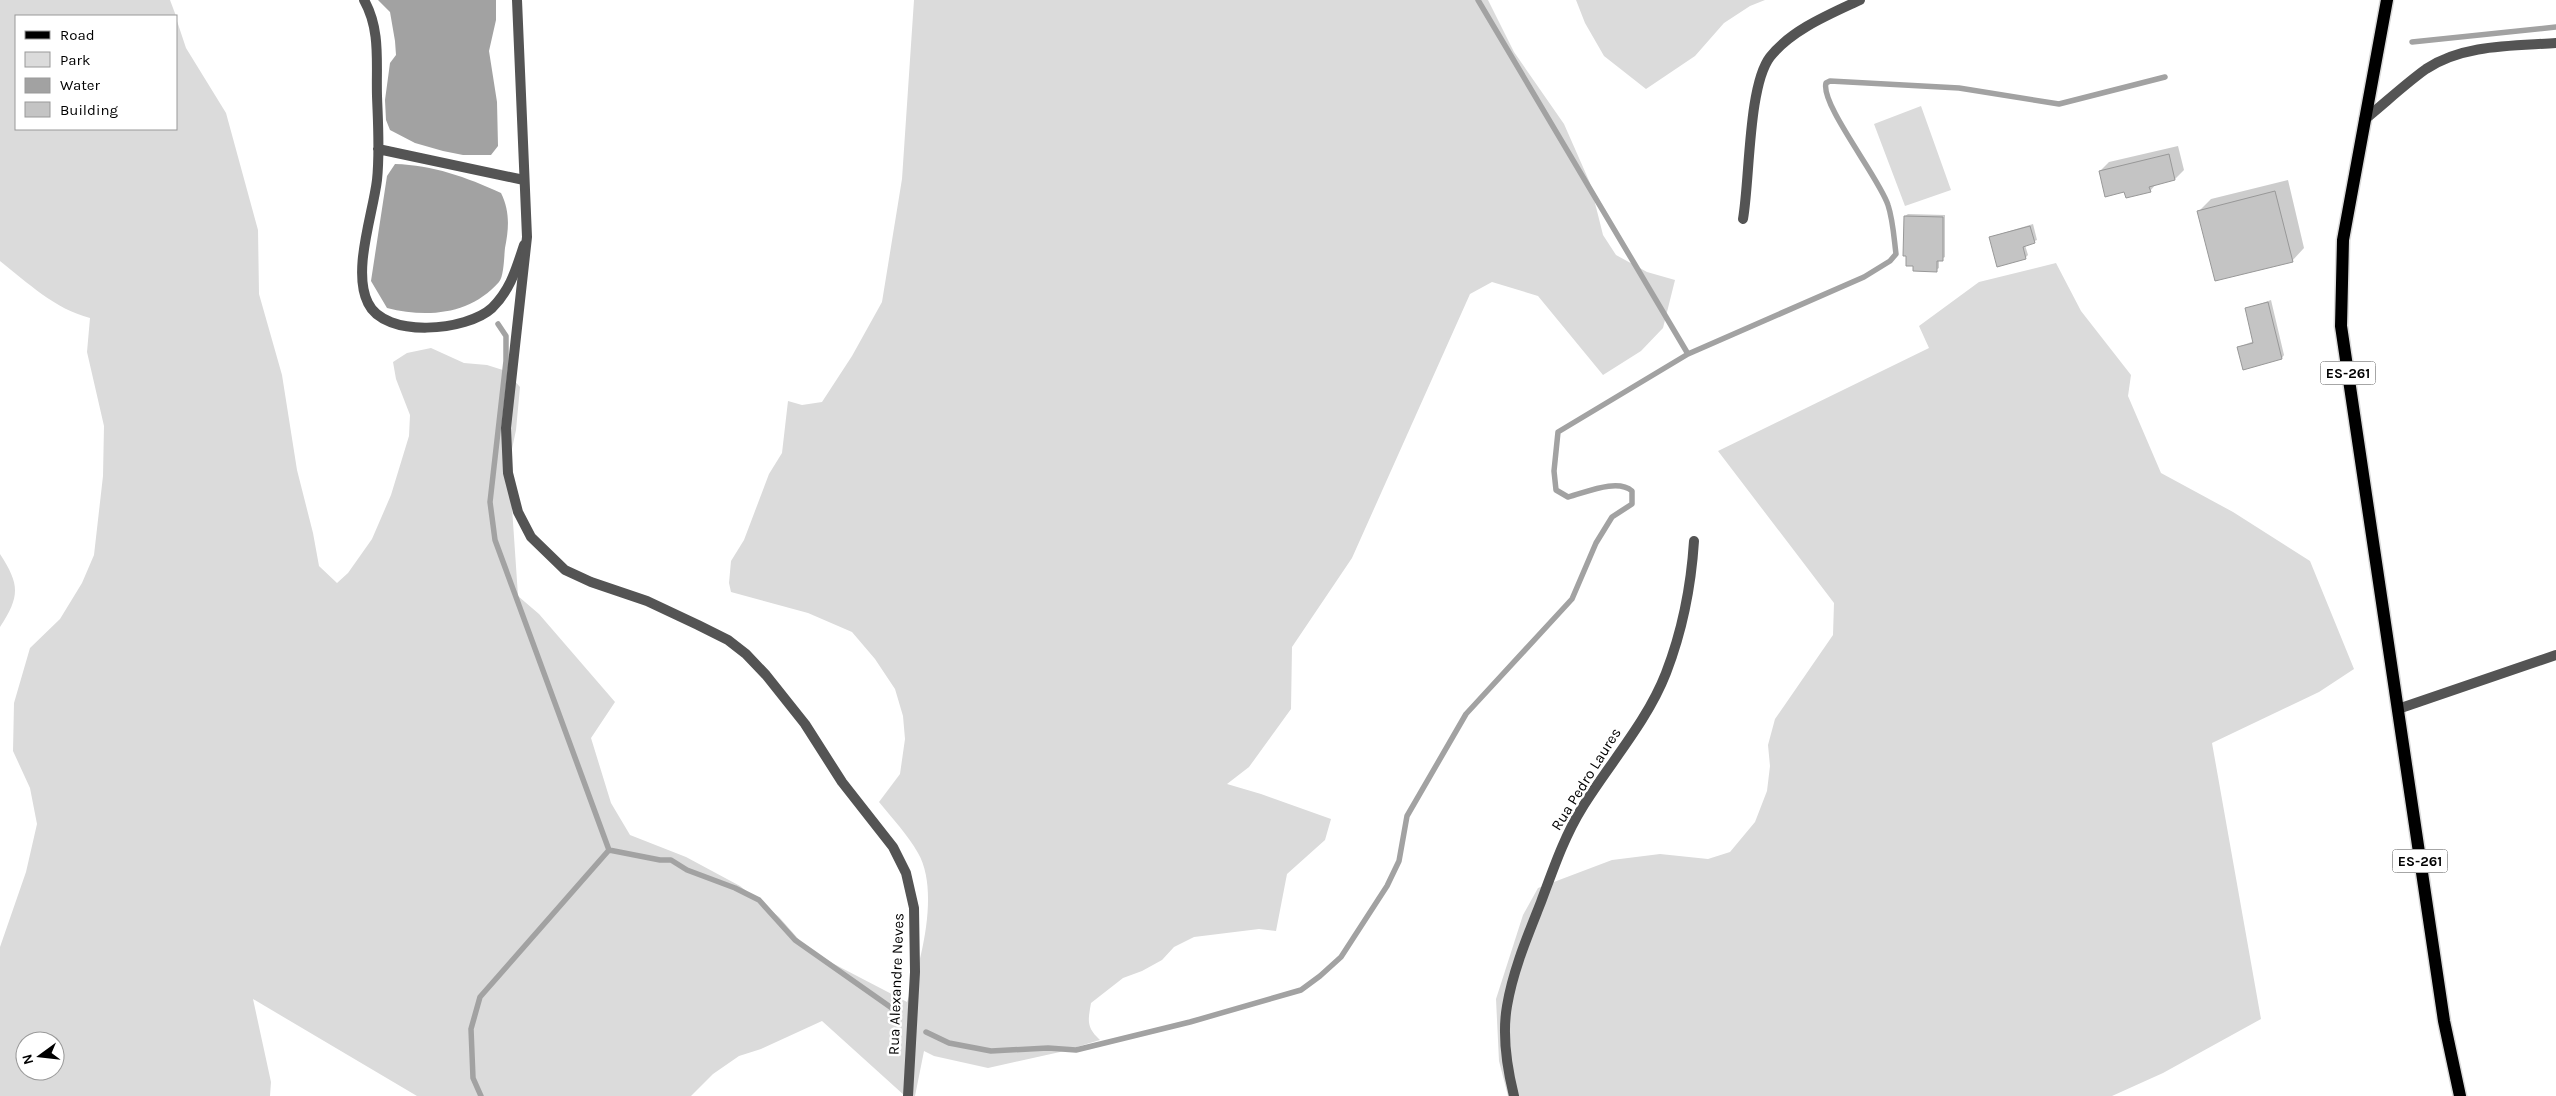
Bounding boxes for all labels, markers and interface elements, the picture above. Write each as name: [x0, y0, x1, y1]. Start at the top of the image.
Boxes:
legend: [15, 15, 178, 130]
text: Road: [60, 26, 95, 44]
text: Park: [60, 51, 90, 69]
text: Water: [60, 76, 101, 94]
text: Building: [60, 101, 118, 119]
road number: ES-261: [2320, 362, 2376, 384]
street label: Rua Pedro Laures: [1547, 724, 1625, 834]
road number: ES-261: [2392, 849, 2448, 872]
street label: Rua Alexandre Neves: [885, 913, 907, 1055]
north arrow: [15, 1031, 65, 1081]
text: N: [18, 1052, 37, 1066]

